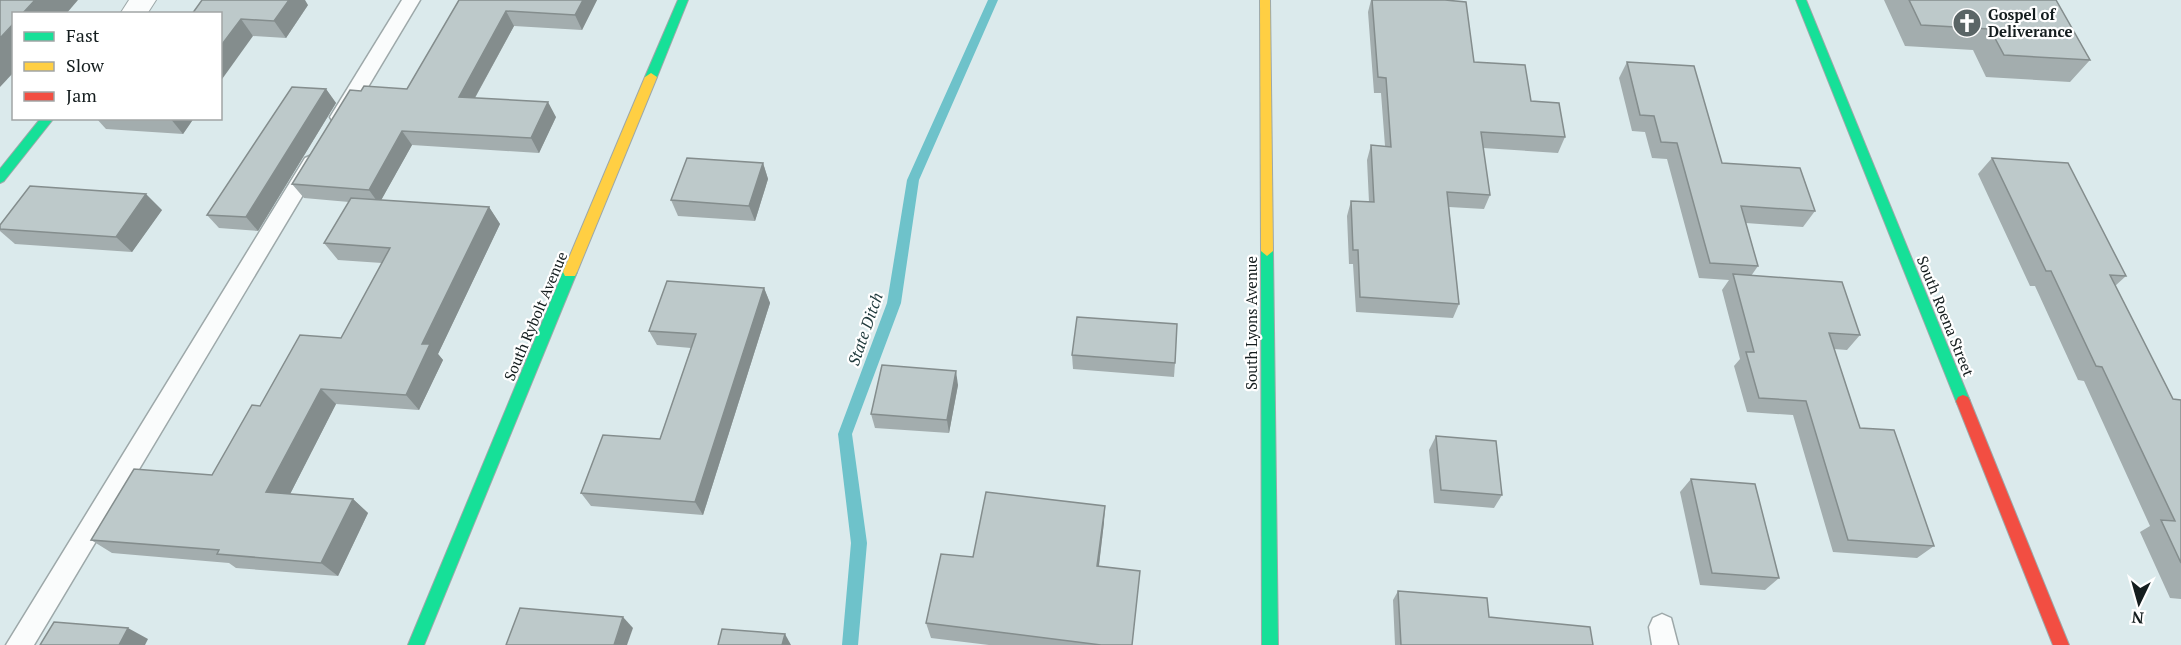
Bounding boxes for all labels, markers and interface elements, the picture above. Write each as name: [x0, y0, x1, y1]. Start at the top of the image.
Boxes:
place label: Gospel of Deliverance: [1988, 4, 2073, 41]
church icon: Gospel of Deliverance: [1951, 7, 1983, 39]
legend: [12, 12, 222, 120]
text: Fast: [66, 23, 100, 47]
text: Slow: [66, 53, 105, 77]
text: Jam: [66, 83, 97, 107]
street label: South Rybolt Avenue: [499, 248, 571, 384]
street label: South Roena Street: [1913, 253, 1979, 380]
street label: South Lyons Avenue: [1241, 256, 1261, 390]
water label: State Ditch: [842, 290, 888, 368]
north arrow: [2109, 573, 2169, 633]
text: N: [2131, 606, 2145, 629]

